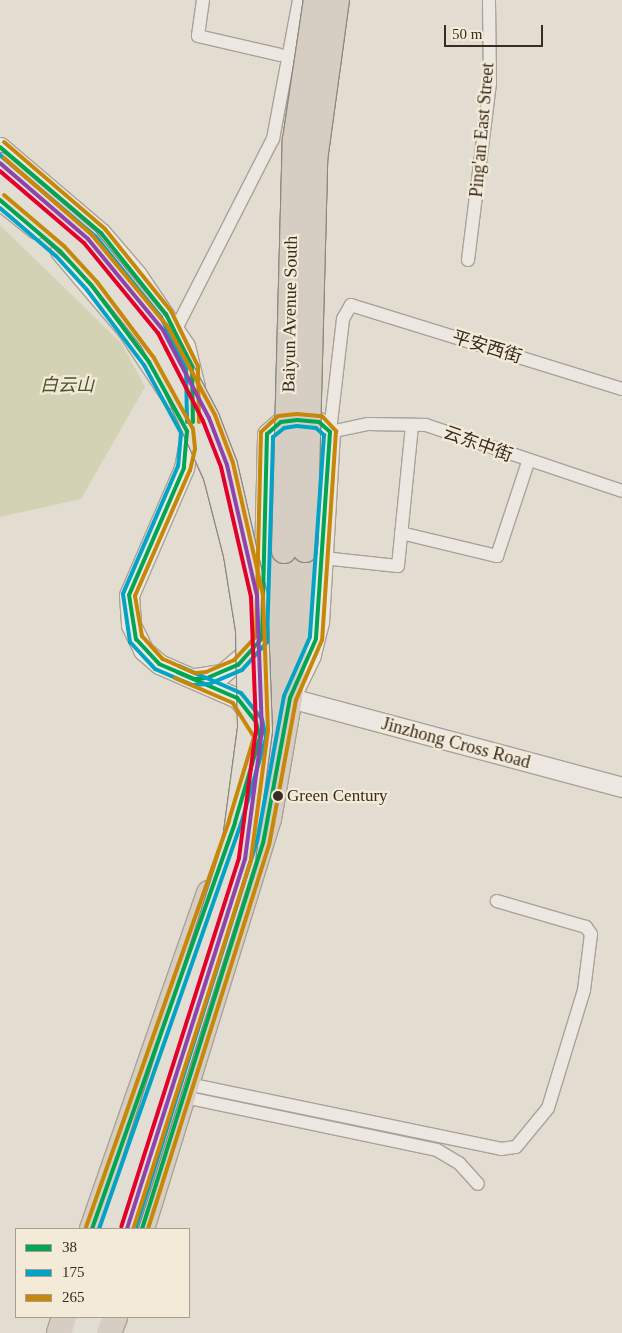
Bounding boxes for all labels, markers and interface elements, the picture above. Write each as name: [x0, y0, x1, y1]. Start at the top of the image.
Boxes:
scale bar: [447, 15, 546, 47]
text: 50 m: [452, 26, 482, 42]
street label: Ping'an East Street: [465, 62, 499, 198]
street label: Baiyun Avenue South: [278, 235, 302, 393]
street label: 平安西街: [449, 326, 525, 368]
park label: 白云山: [40, 374, 94, 396]
street label: 云东中街: [440, 422, 516, 466]
street label: Jinzhong Cross Road: [379, 713, 533, 773]
place label: Green Century: [287, 786, 388, 806]
marker: Green Century: [273, 791, 283, 801]
legend: [15, 1228, 190, 1318]
text: 38: [62, 1239, 77, 1255]
text: 175: [62, 1264, 85, 1280]
text: 265: [62, 1289, 85, 1305]

